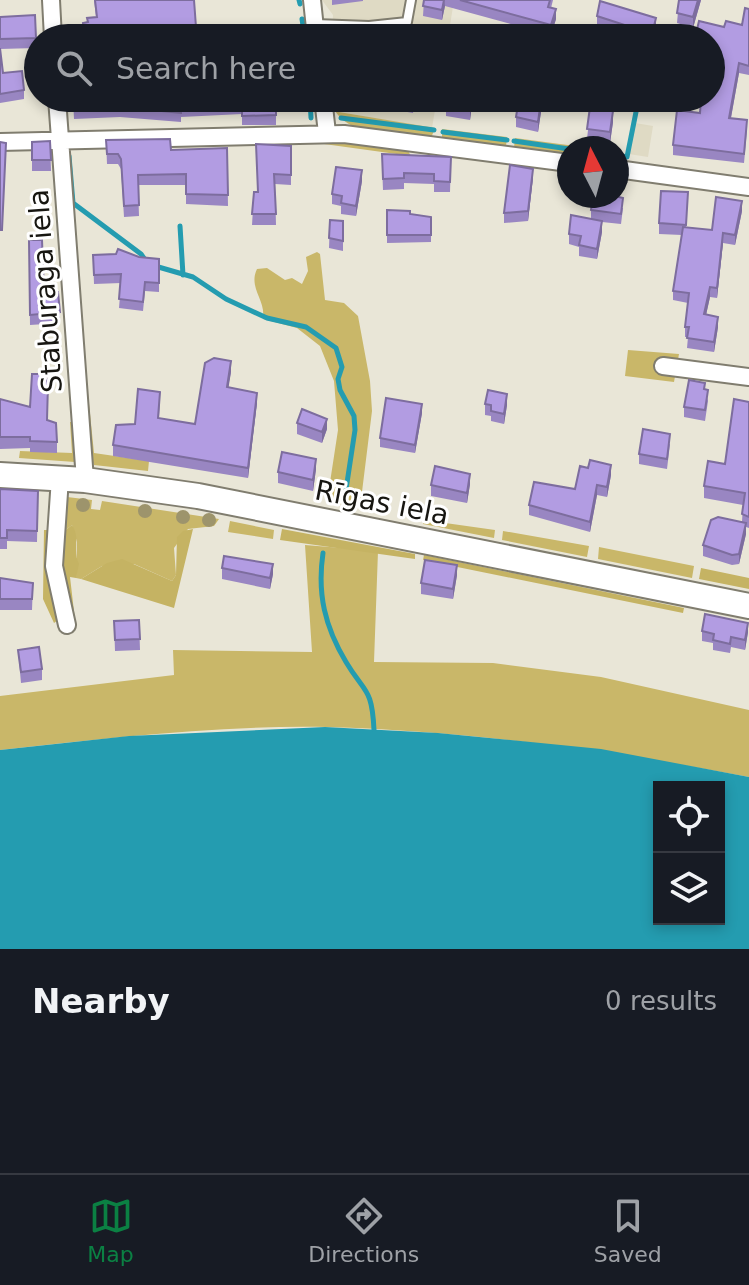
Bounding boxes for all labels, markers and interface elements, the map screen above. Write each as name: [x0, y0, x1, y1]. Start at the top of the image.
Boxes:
search box: [24, 24, 725, 112]
icon: search: [52, 46, 96, 90]
text: Search here: [116, 51, 296, 86]
north arrow: [557, 136, 629, 208]
street label: Staburaga iela: [22, 188, 69, 394]
street label: Rīgas iela: [312, 473, 452, 532]
map controls: [653, 781, 725, 925]
button: locate: [653, 781, 725, 853]
button: layers: [653, 853, 725, 925]
text: Nearby: [32, 981, 170, 1021]
text: 0 results: [605, 986, 717, 1016]
tab: Map: [87, 1194, 134, 1267]
tab: Directions: [308, 1194, 419, 1267]
tab: Saved: [594, 1194, 662, 1267]

